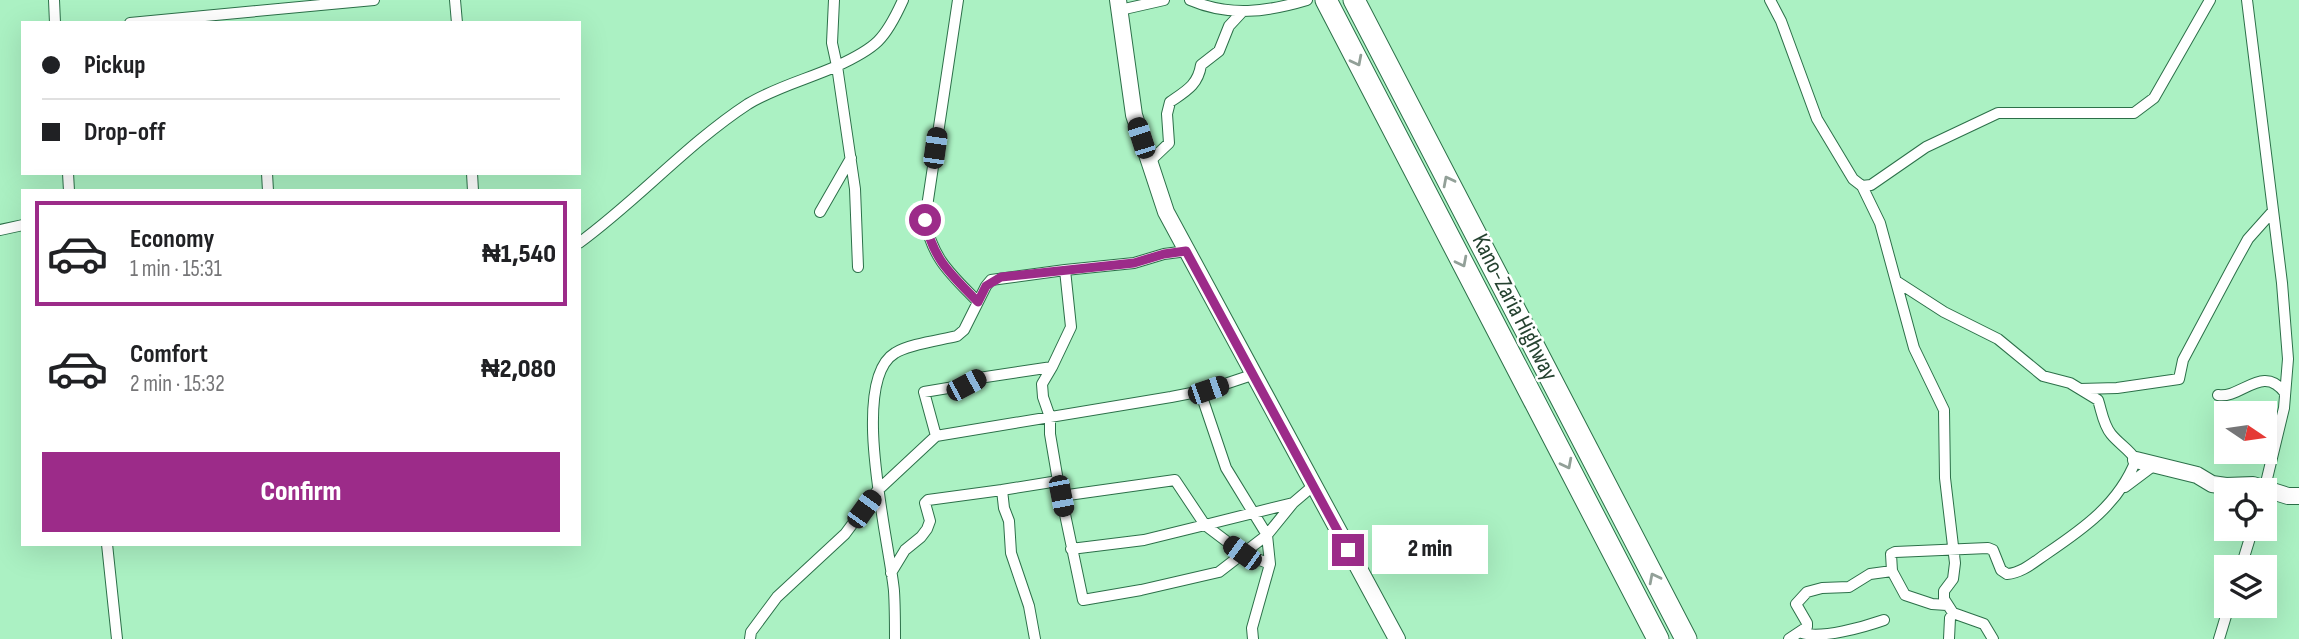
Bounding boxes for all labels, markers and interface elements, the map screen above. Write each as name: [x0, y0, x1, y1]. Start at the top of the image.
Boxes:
text: Pickup: [84, 50, 146, 81]
one-way arrow: [1349, 53, 1363, 66]
car: [1125, 115, 1158, 161]
text: Drop-off: [84, 117, 165, 148]
car: [922, 126, 949, 170]
one-way arrow: [1443, 176, 1456, 188]
route start: [909, 204, 941, 236]
icon: car: [46, 222, 109, 285]
text: Economy: [130, 224, 214, 255]
street label: Kano-Zaria Highway: [1466, 229, 1564, 385]
text: ₦1,540: [482, 239, 556, 270]
text: 1 min · 15:31: [130, 255, 222, 283]
one-way arrow: [1454, 255, 1468, 267]
icon: car: [46, 337, 109, 400]
text: Comfort: [130, 339, 208, 370]
text: ₦2,080: [481, 354, 556, 385]
car: [943, 366, 990, 404]
text: 2 min · 15:32: [130, 370, 225, 398]
car: [1185, 373, 1232, 407]
north arrow: [2214, 401, 2277, 464]
map controls: [2214, 401, 2277, 618]
button: Confirm: [42, 452, 560, 532]
one-way arrow: [1559, 457, 1573, 469]
car: [1047, 473, 1076, 519]
button: locate: [2214, 478, 2277, 541]
car: [844, 486, 885, 532]
callout: 2 min: [1372, 526, 1488, 574]
car: [1219, 532, 1266, 574]
route end: [1332, 534, 1364, 566]
text: 2 min: [1408, 535, 1452, 563]
button: layers: [2214, 555, 2277, 618]
one-way arrow: [1649, 573, 1663, 586]

